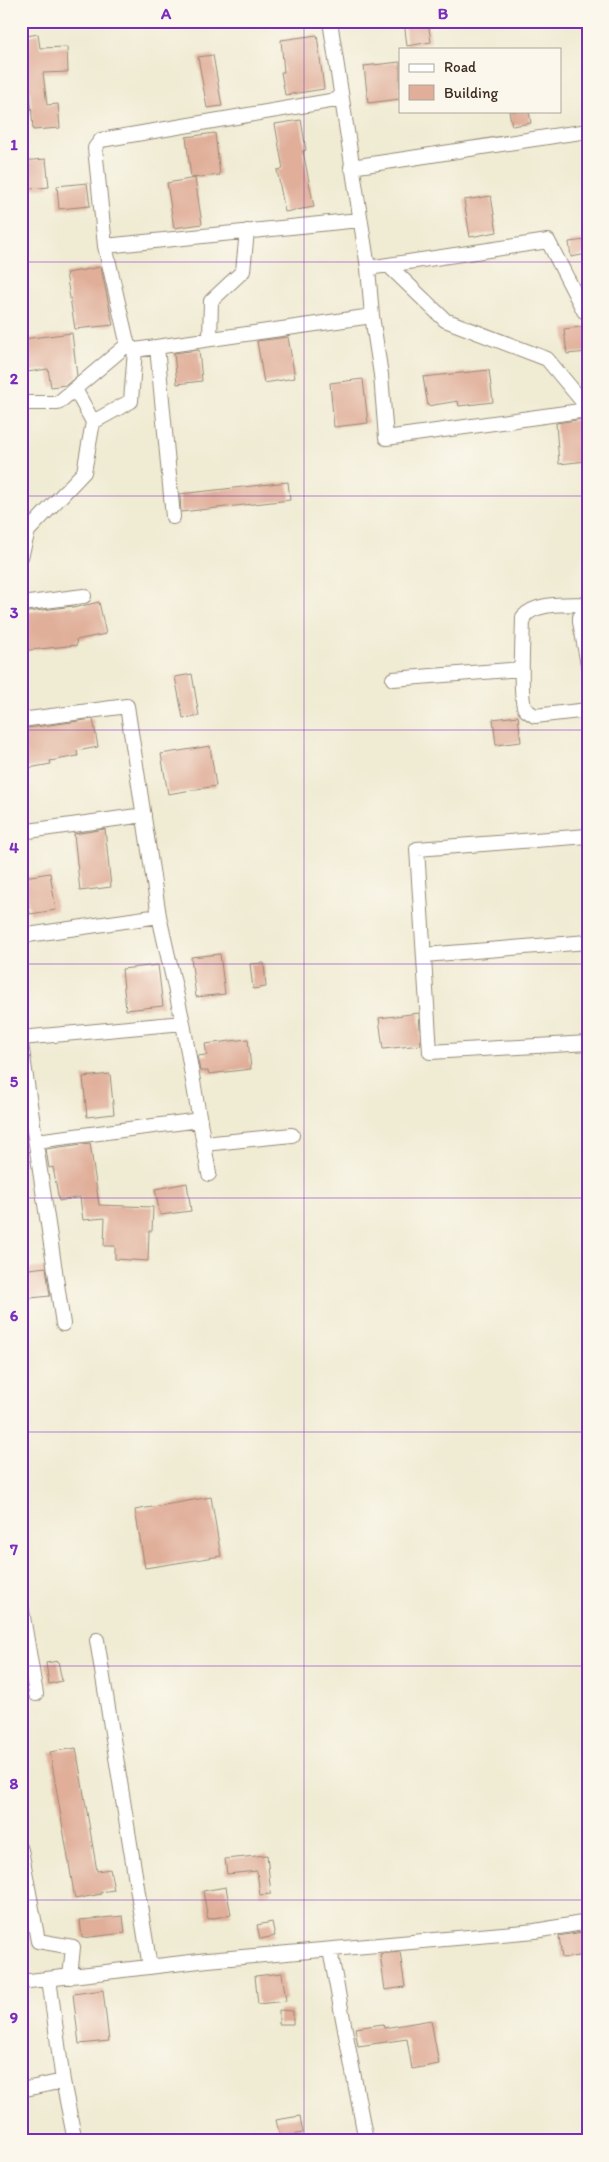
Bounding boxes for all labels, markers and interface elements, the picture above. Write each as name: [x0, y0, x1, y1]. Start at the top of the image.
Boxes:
text: A: [160, 4, 172, 23]
text: B: [438, 4, 449, 23]
legend: [399, 48, 562, 112]
text: Road: [444, 58, 477, 76]
text: Building: [444, 84, 498, 102]
text: 1: [10, 135, 18, 154]
text: 2: [10, 369, 19, 388]
text: 3: [10, 603, 19, 622]
text: 4: [9, 838, 19, 857]
text: 5: [10, 1072, 19, 1091]
text: 6: [10, 1306, 19, 1325]
text: 7: [9, 1540, 18, 1559]
text: 8: [10, 1774, 19, 1793]
text: 9: [10, 2008, 18, 2027]

